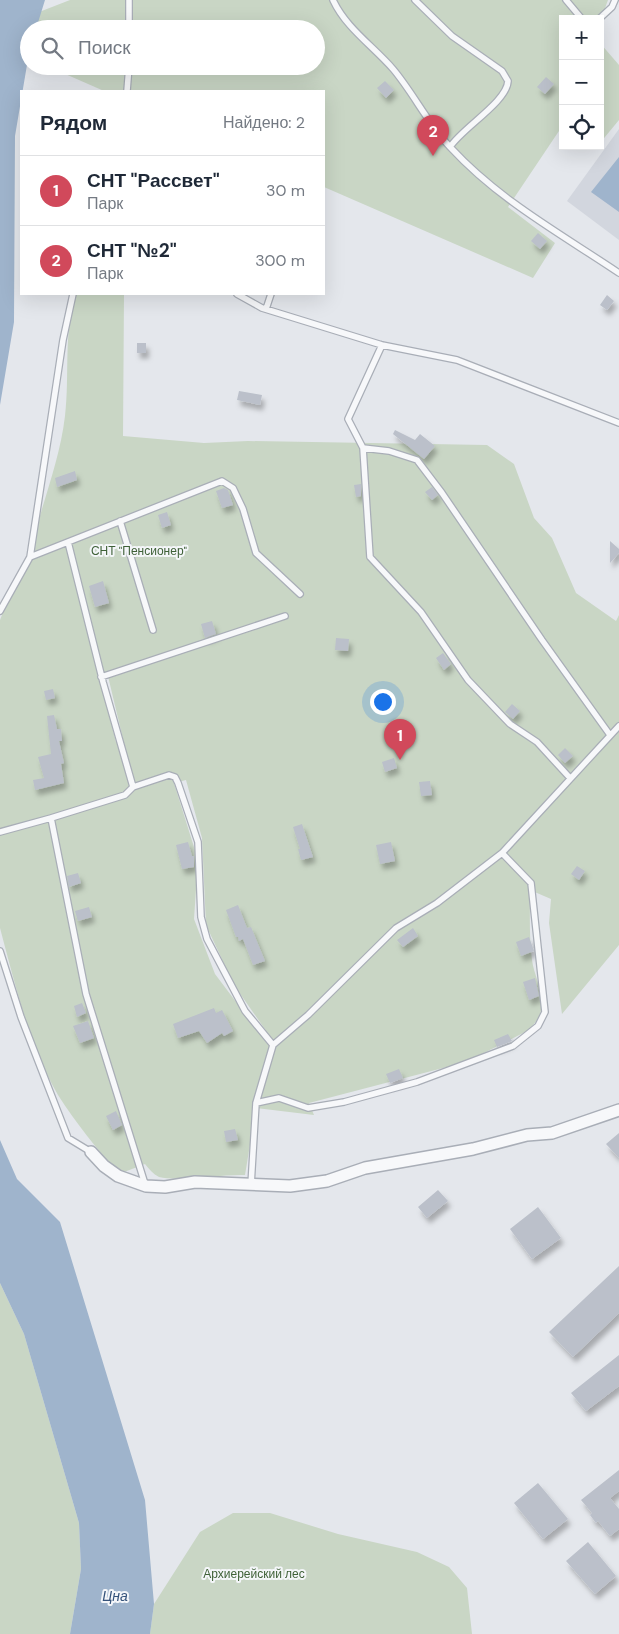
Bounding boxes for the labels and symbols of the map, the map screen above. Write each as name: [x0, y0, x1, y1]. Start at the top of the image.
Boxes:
pin: 2: [417, 115, 449, 156]
park label: СНТ "Пенсионер": [91, 543, 188, 559]
your location: [370, 689, 396, 715]
pin: 1: [384, 719, 416, 760]
park label: Архиерейский лес: [203, 1566, 305, 1582]
water label: Цна: [102, 1587, 128, 1605]

